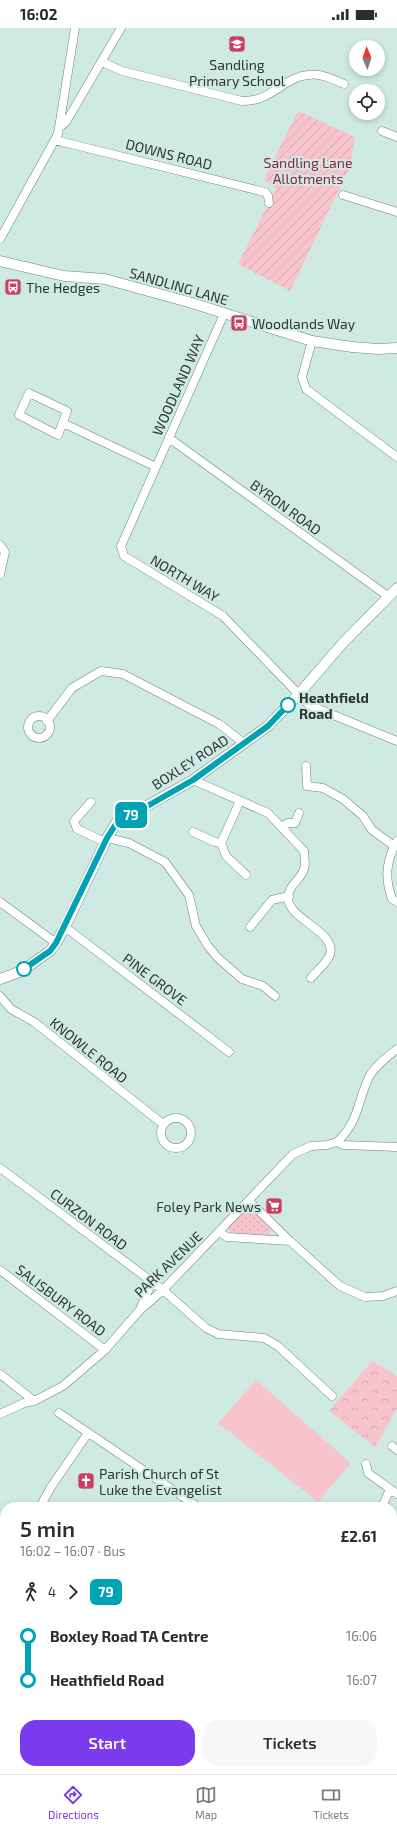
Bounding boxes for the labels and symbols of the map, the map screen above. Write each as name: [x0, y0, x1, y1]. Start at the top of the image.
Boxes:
school or university icon: Sandling Primary School: [227, 34, 247, 54]
north arrow: [349, 40, 385, 76]
place label: Sandling Primary School: [189, 56, 286, 89]
street label: DOWNS ROAD: [124, 135, 214, 173]
park label: Sandling Lane Allotments: [264, 154, 352, 187]
street label: SANDLING LANE: [128, 264, 231, 308]
bus stop icon: The Hedges: [3, 277, 23, 297]
place label: The Hedges: [26, 279, 100, 296]
bus stop icon: Woodlands Way: [229, 313, 249, 333]
place label: Woodlands Way: [252, 315, 356, 332]
street label: WOODLAND WAY: [148, 332, 208, 438]
street label: BYRON ROAD: [247, 476, 325, 538]
street label: NORTH WAY: [148, 551, 222, 605]
place label: Heathfield Road: [299, 689, 369, 722]
marker: Heathfield Road: [280, 697, 296, 713]
street label: BOXLEY ROAD: [148, 731, 232, 793]
line badge: 79: [113, 802, 149, 828]
street label: PINE GROVE: [120, 949, 191, 1009]
unlabelled marker: [16, 961, 32, 977]
street label: KNOWLE ROAD: [47, 1014, 131, 1086]
street label: CURZON ROAD: [47, 1184, 131, 1254]
supermarket icon: Foley Park News: [264, 1196, 284, 1216]
place label: Foley Park News: [156, 1198, 261, 1215]
street label: PARK AVENUE: [131, 1227, 206, 1301]
street label: SALISBURY ROAD: [13, 1261, 109, 1339]
place label: Parish Church of St Luke the Evangelist: [99, 1465, 222, 1498]
church icon: Parish Church of St Luke the Evangelist: [76, 1471, 96, 1491]

